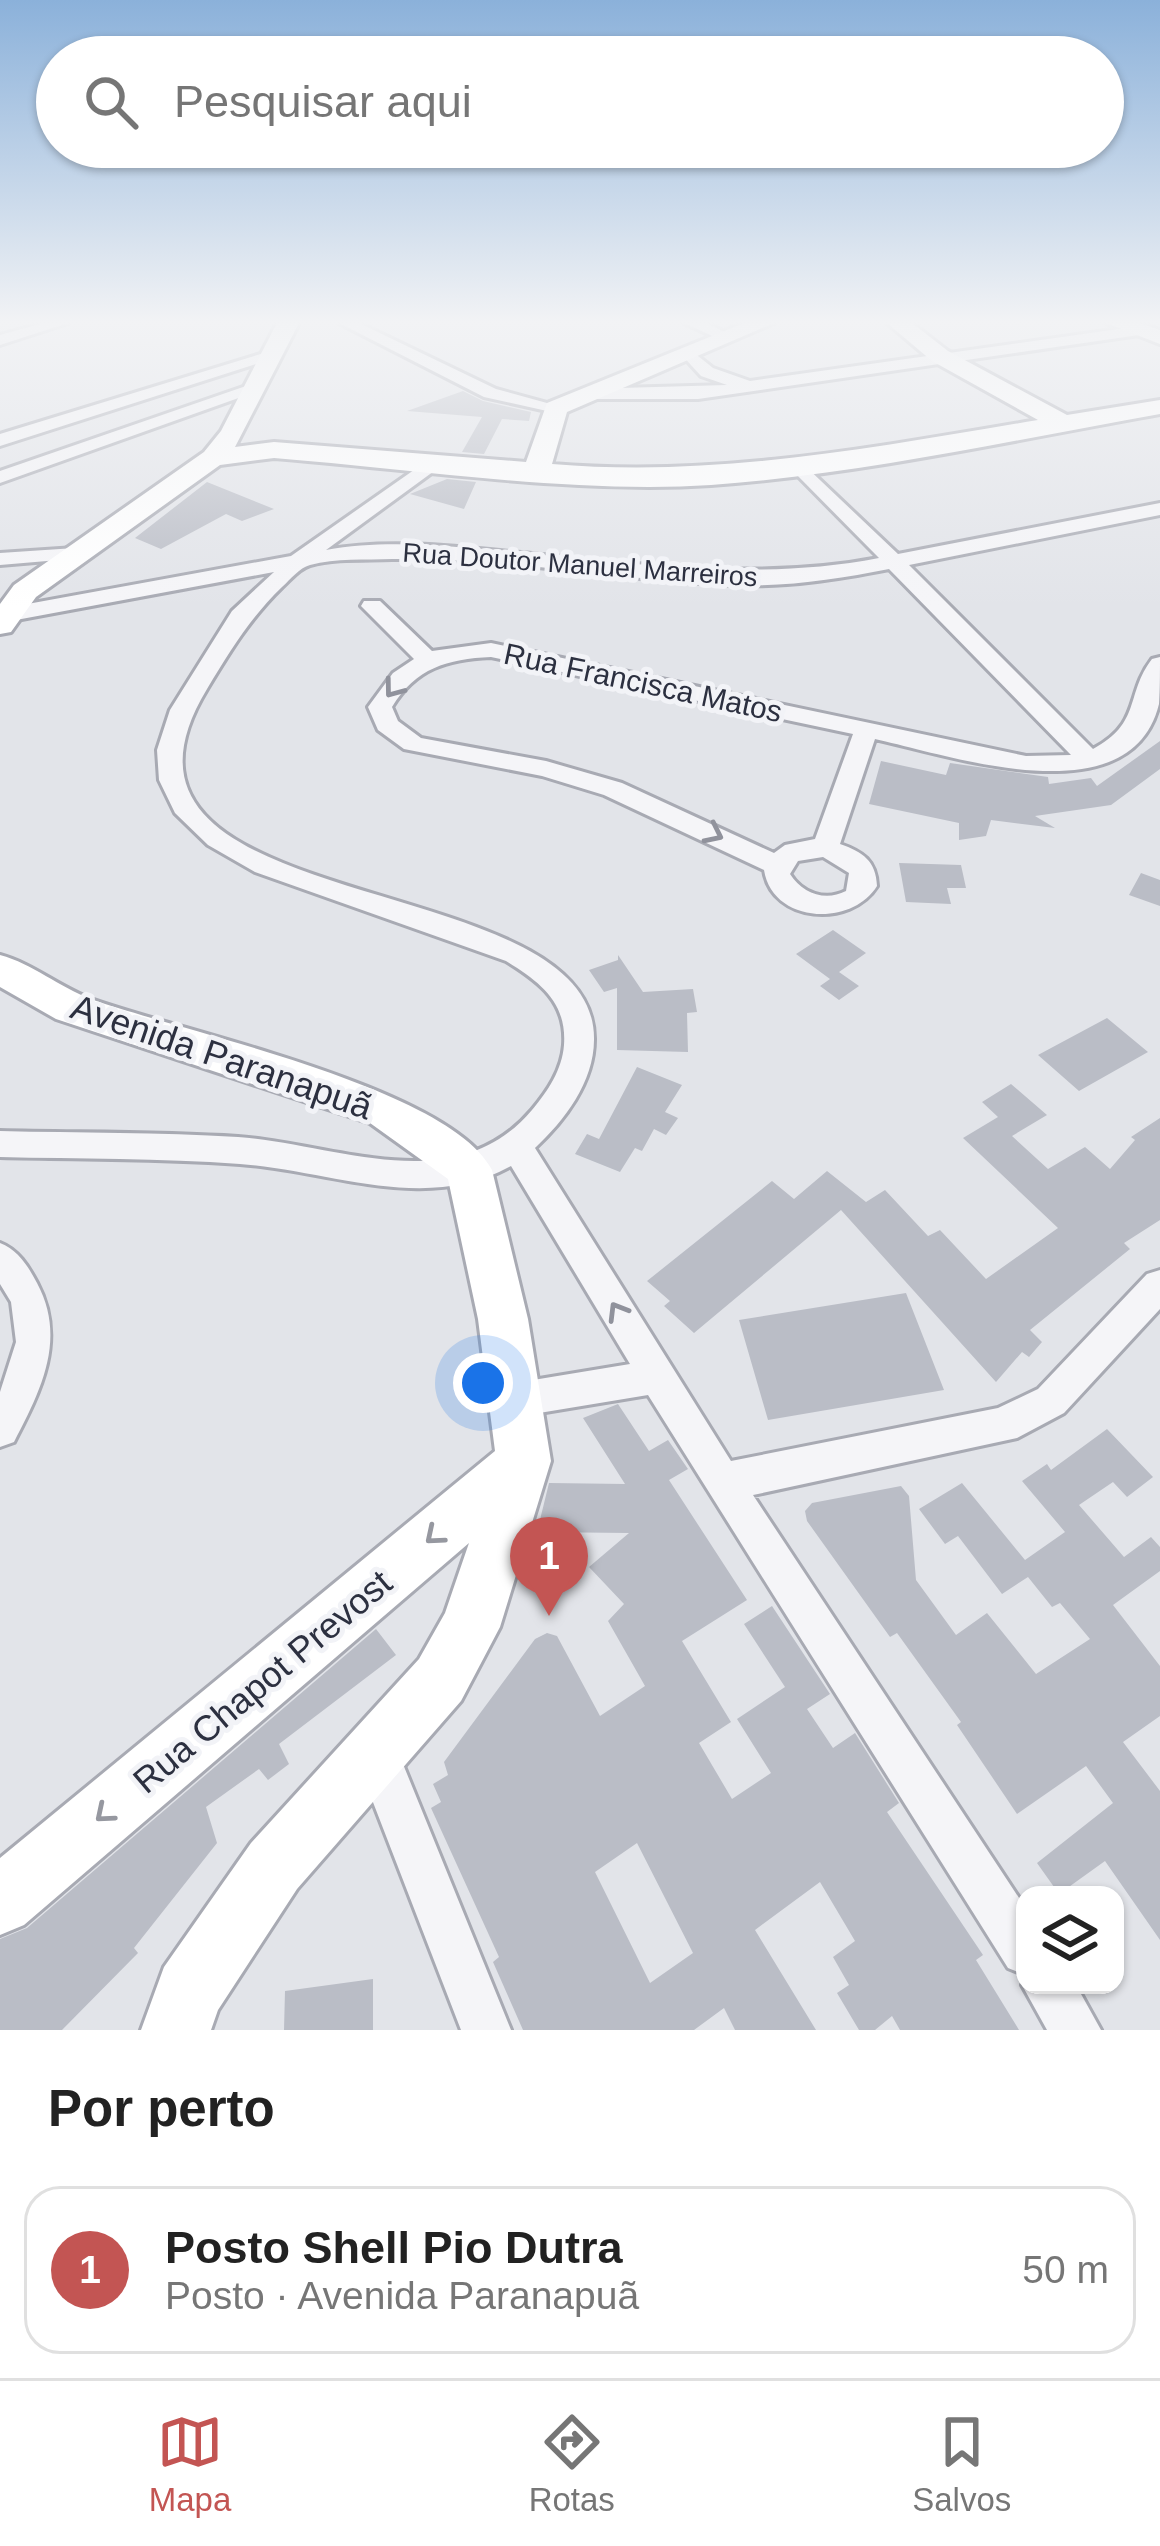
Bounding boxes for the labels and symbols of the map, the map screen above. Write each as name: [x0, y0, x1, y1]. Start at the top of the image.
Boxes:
street label: Rua Doutor Manuel Marreiros: [402, 538, 758, 592]
street label: Rua Francisca Matos: [501, 637, 785, 728]
one-way arrow: [386, 676, 407, 697]
one-way arrow: [702, 820, 723, 843]
street label: Avenida Paranapuã: [66, 986, 379, 1128]
one-way arrow: [609, 1302, 631, 1324]
your location: [453, 1353, 513, 1413]
pin: 1: [510, 1517, 588, 1616]
one-way arrow: [426, 1522, 448, 1544]
street label: Rua Chapot Prevost: [125, 1561, 400, 1801]
one-way arrow: [95, 1800, 117, 1822]

